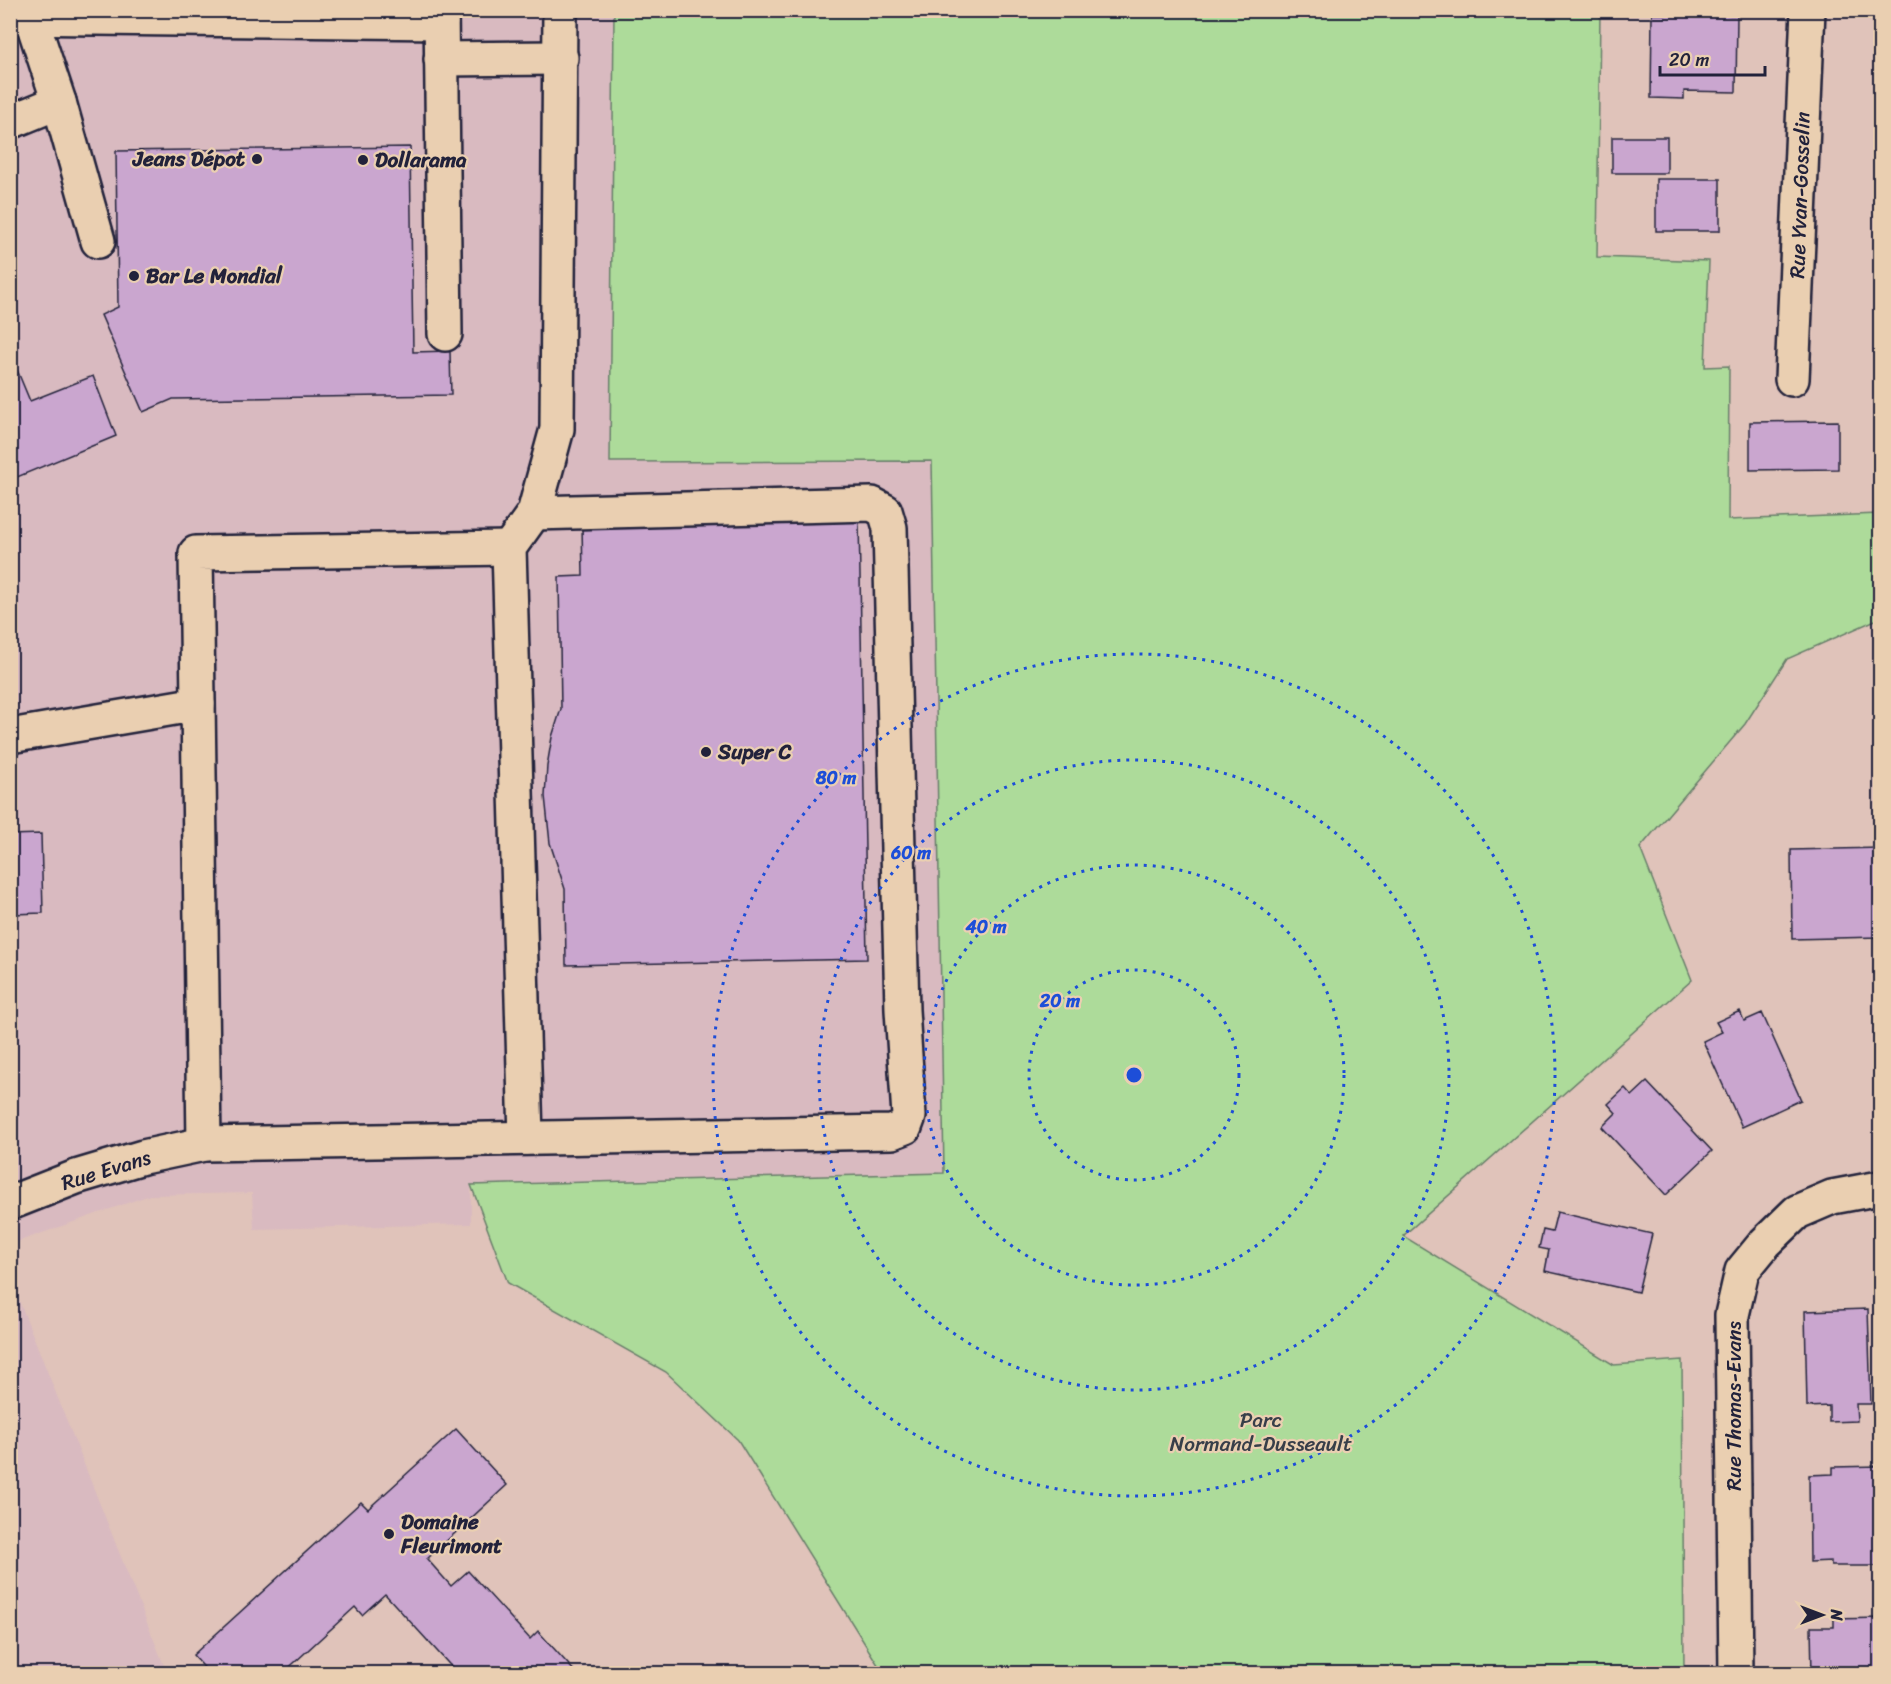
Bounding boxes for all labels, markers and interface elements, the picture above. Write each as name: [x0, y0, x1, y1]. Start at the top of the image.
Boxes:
scale bar: [1660, 39, 1765, 77]
text: 20 m: [1669, 44, 1709, 76]
street label: Rue Yvan-Gosselin: [1778, 111, 1822, 279]
place label: Jeans Dépot: [132, 140, 246, 178]
place label: Dollarama: [375, 141, 467, 179]
marker: Jeans Dépot: [250, 152, 264, 166]
marker: Dollarama: [356, 153, 370, 167]
place label: Bar Le Mondial: [146, 257, 283, 295]
marker: Bar Le Mondial: [127, 269, 141, 283]
place label: Super C: [717, 733, 792, 771]
marker: Super C: [699, 745, 713, 759]
text: 80 m: [815, 762, 857, 794]
text: 60 m: [890, 837, 931, 869]
text: 40 m: [964, 911, 1007, 943]
text: 20 m: [1039, 985, 1080, 1017]
centre of rings: [1124, 1065, 1144, 1085]
street label: Rue Evans: [56, 1138, 156, 1202]
street label: Rue Thomas-Evans: [1715, 1321, 1753, 1491]
park label: Parc Normand-Dusseault: [1170, 1401, 1352, 1463]
place label: Domaine Fleurimont: [400, 1503, 503, 1565]
marker: Domaine Fleurimont: [382, 1527, 396, 1541]
north arrow: [1792, 1585, 1852, 1645]
text: N: [1822, 1608, 1851, 1621]

